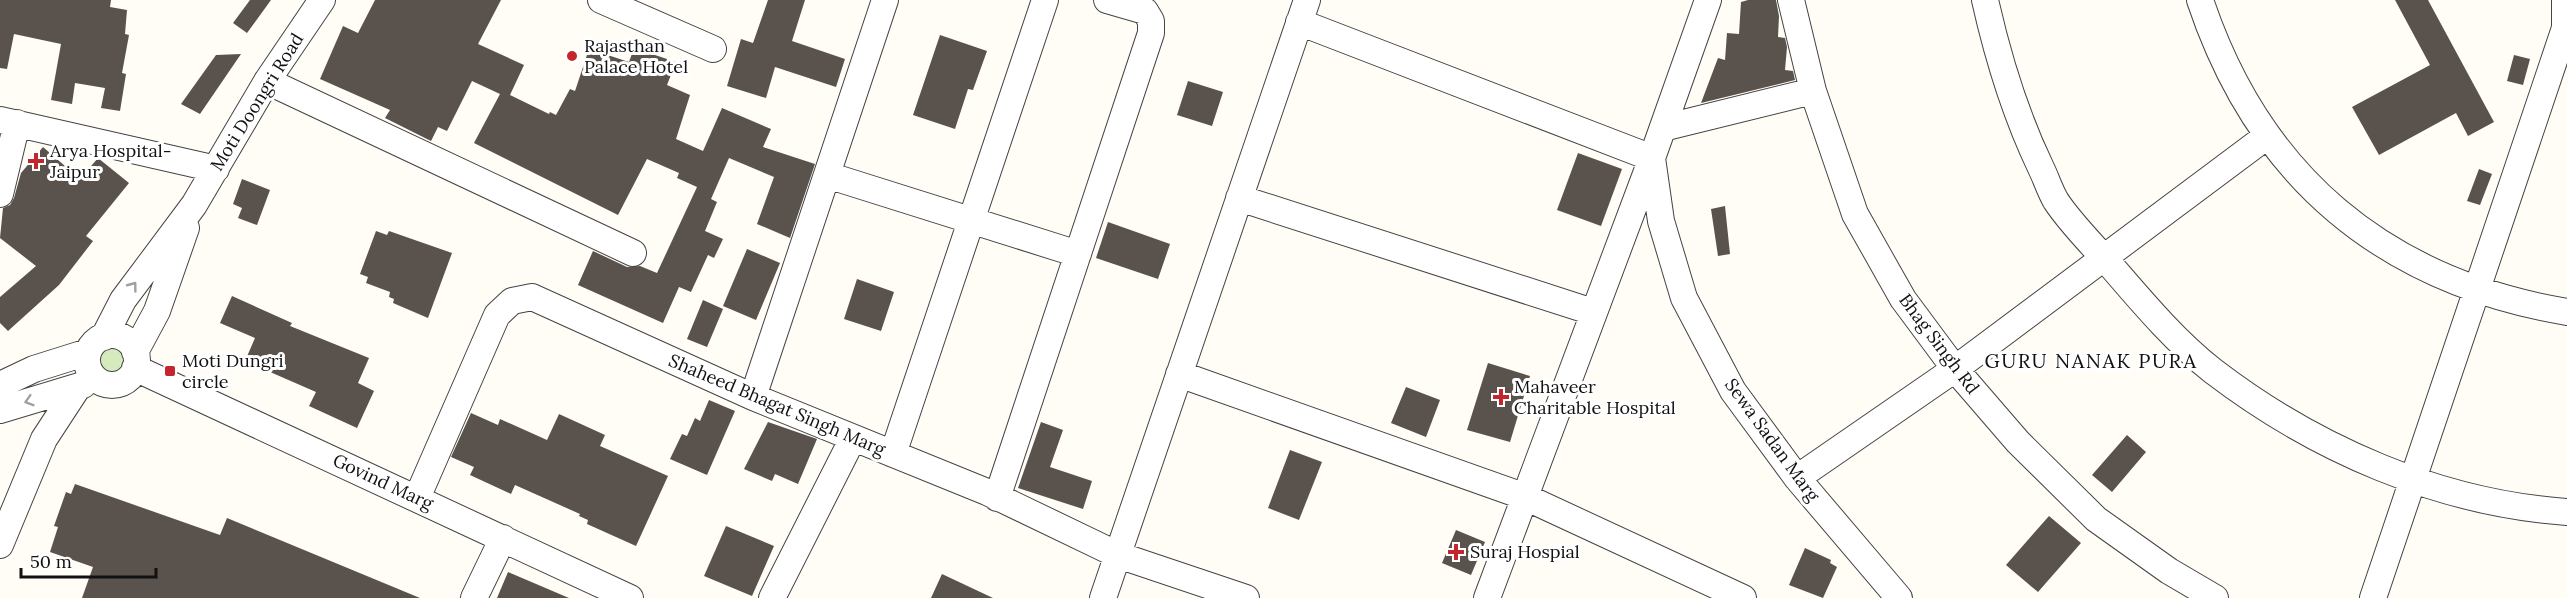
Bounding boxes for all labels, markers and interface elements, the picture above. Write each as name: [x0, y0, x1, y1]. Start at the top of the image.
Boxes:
street label: Moti Doongri Road: [205, 28, 308, 175]
place label: Rajasthan Palace Hotel: [584, 34, 688, 78]
marker: Rajasthan Palace Hotel: [565, 49, 579, 63]
place label: Arya Hospital- Jaipur: [49, 139, 171, 183]
marker: Arya Hospital- Jaipur: [27, 152, 45, 170]
one-way arrow: [126, 282, 137, 293]
street label: Bhag Singh Rd: [1894, 289, 1985, 399]
street label: Shaheed Bhagat Singh Marg: [665, 348, 890, 461]
district label: GURU NANAK PURA: [1984, 348, 2198, 373]
place label: Moti Dungri circle: [182, 349, 284, 393]
marker: Moti Dungri circle: [163, 364, 177, 378]
street label: Sewa Sadan Marg: [1720, 374, 1825, 507]
place label: Mahaveer Charitable Hospital: [1514, 375, 1676, 419]
marker: Mahaveer Charitable Hospital: [1492, 388, 1510, 406]
one-way arrow: [24, 394, 35, 406]
street label: Govind Marg: [329, 448, 438, 515]
place label: Suraj Hospial: [1470, 540, 1580, 563]
scale bar: [21, 541, 156, 579]
marker: Suraj Hospial: [1447, 543, 1465, 561]
text: 50 m: [30, 550, 72, 573]

